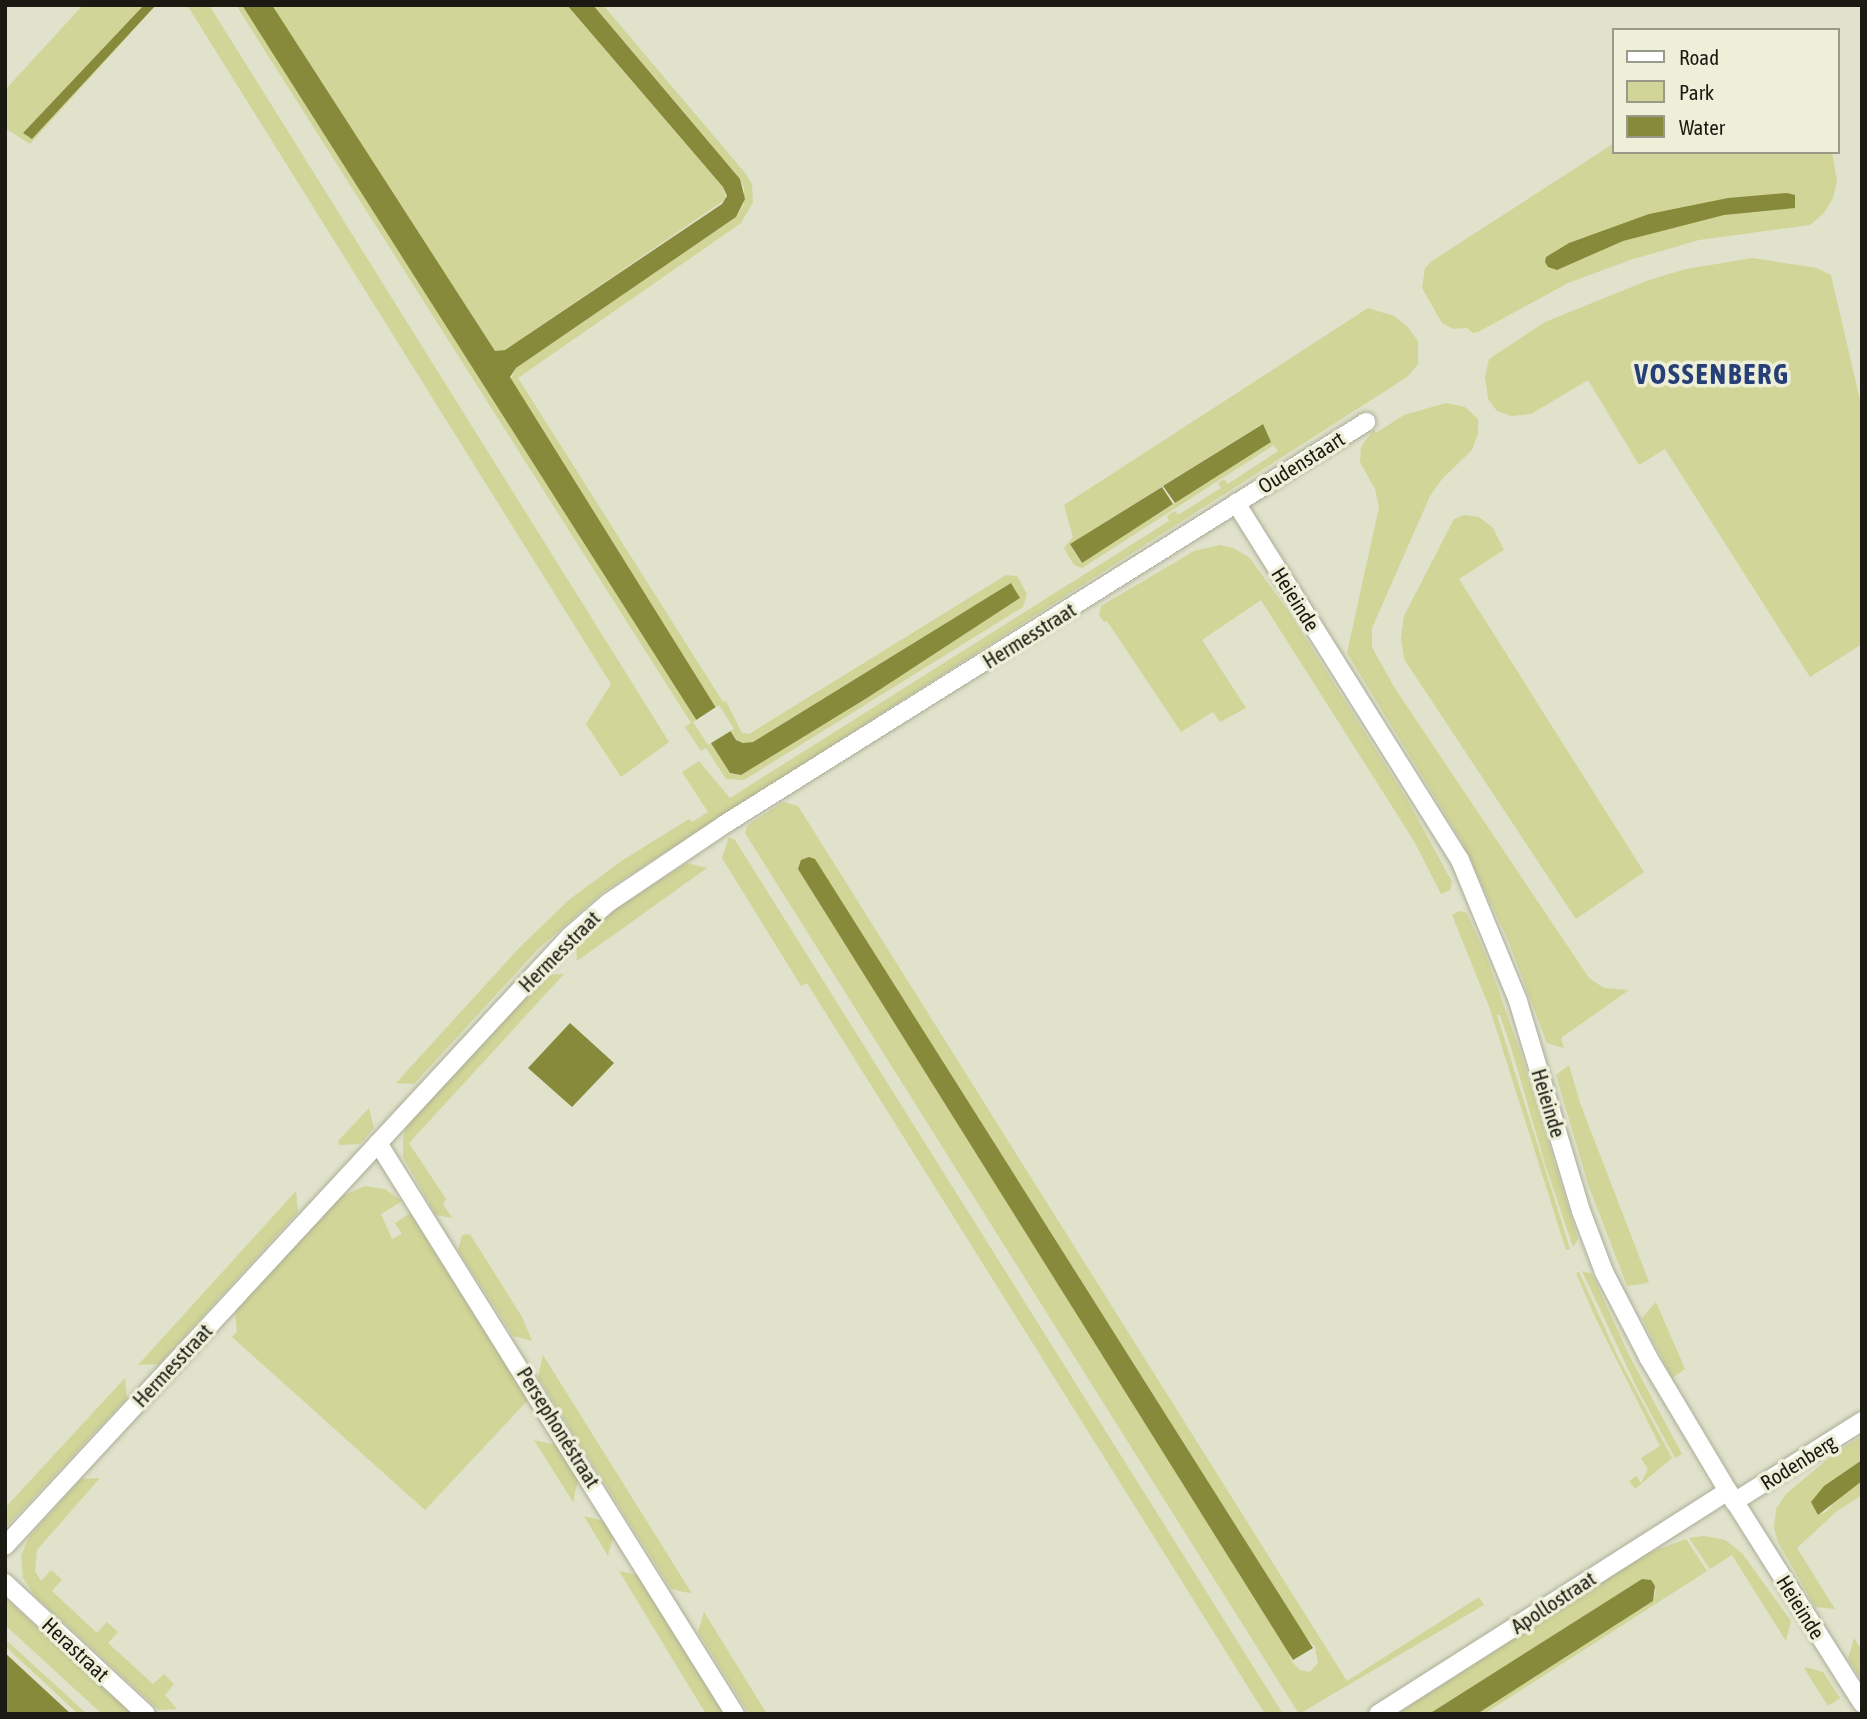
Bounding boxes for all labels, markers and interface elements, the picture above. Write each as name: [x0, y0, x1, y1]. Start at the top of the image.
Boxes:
legend: [1612, 28, 1839, 154]
text: Road: [1679, 45, 1719, 69]
text: Park: [1679, 80, 1714, 104]
text: Water: [1679, 115, 1725, 139]
district label: VOSSENBERG: [1635, 357, 1789, 391]
street label: Oudenstaart: [1253, 426, 1349, 498]
street label: Heieinde: [1267, 562, 1325, 636]
street label: Hermesstraat: [978, 597, 1080, 673]
street label: Hermesstraat: [513, 905, 605, 997]
street label: Heieinde: [1527, 1066, 1571, 1140]
street label: Hermesstraat: [127, 1318, 217, 1412]
street label: Persephonéstraat: [512, 1362, 606, 1492]
street label: Rodenberg: [1756, 1429, 1840, 1495]
street label: Apollostraat: [1506, 1565, 1600, 1639]
street label: Heieinde: [1772, 1570, 1830, 1644]
street label: Herastraat: [37, 1612, 115, 1686]

